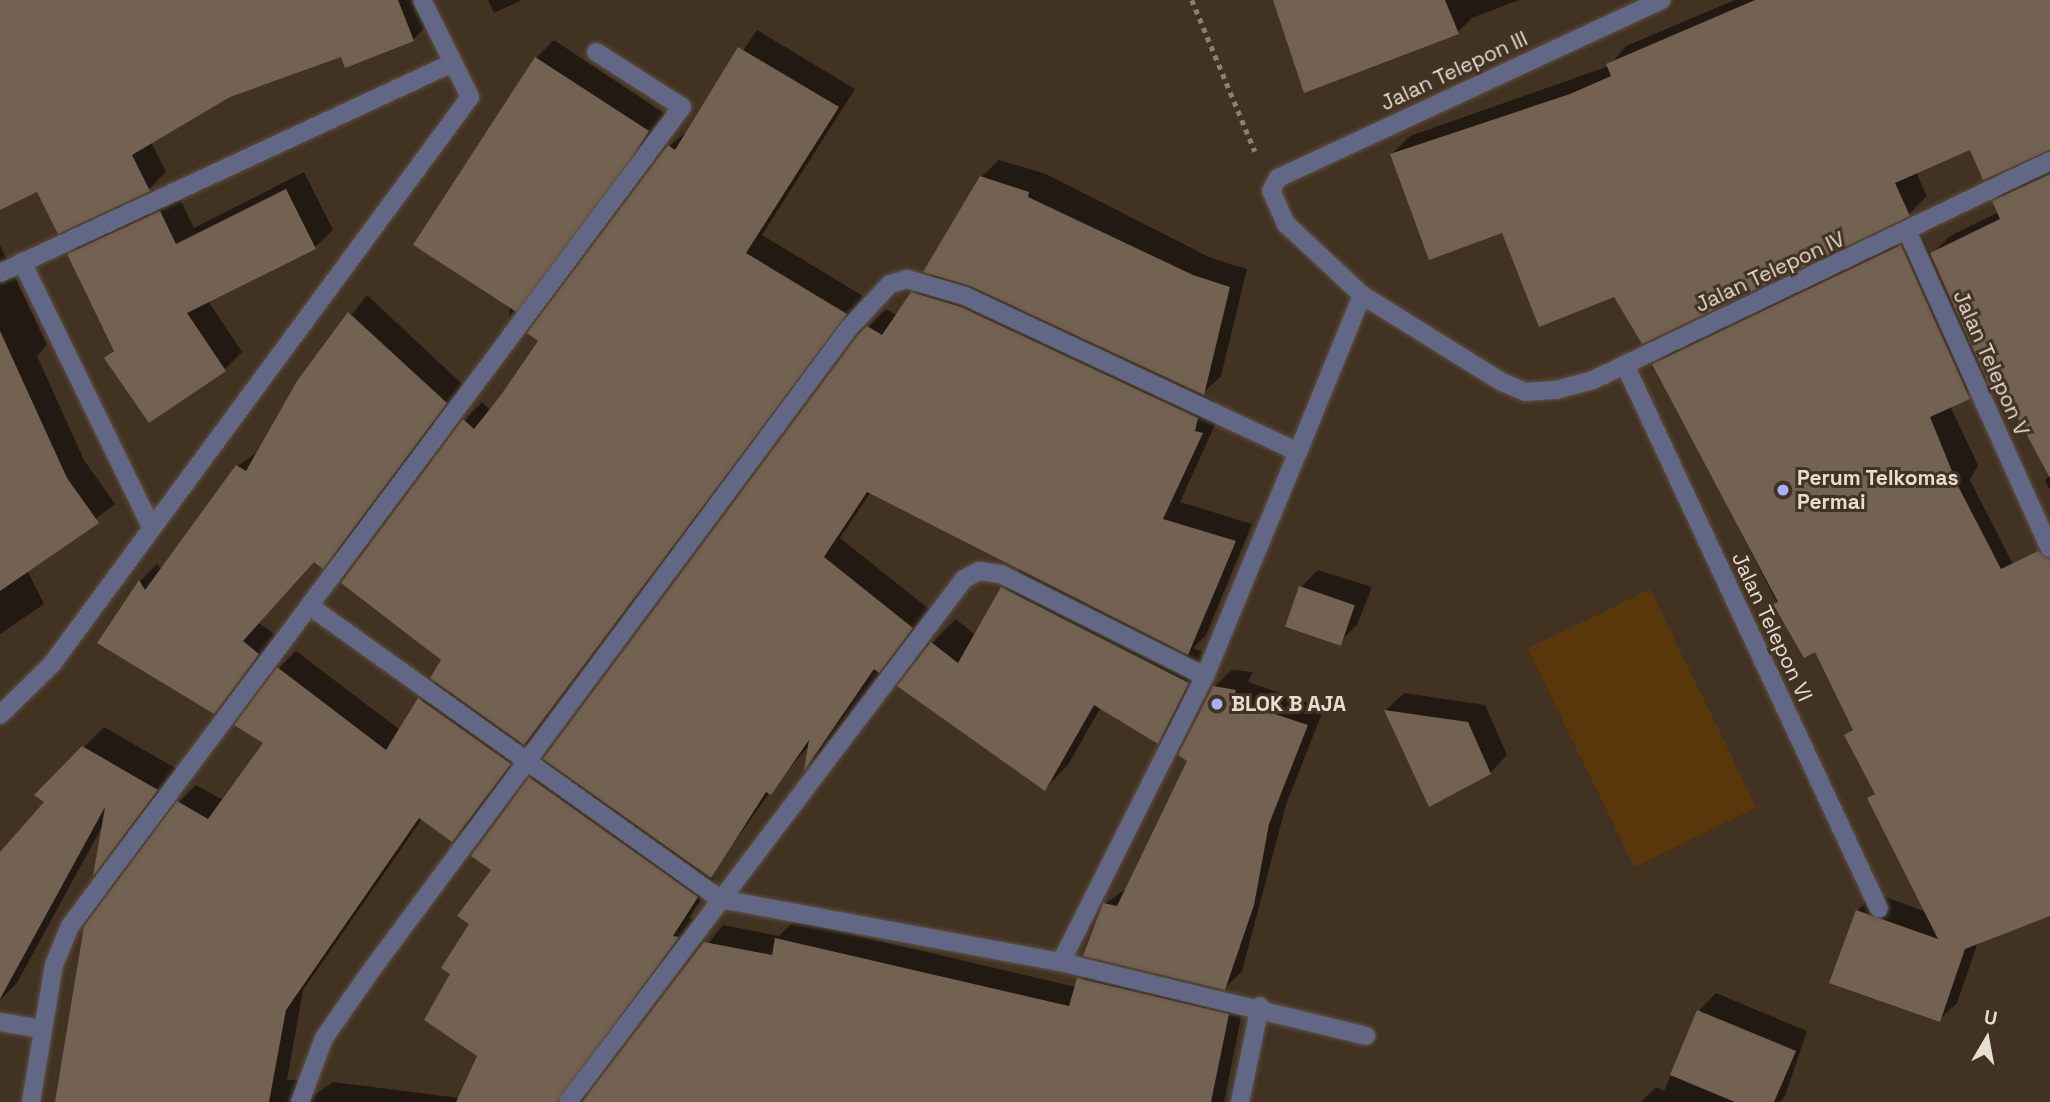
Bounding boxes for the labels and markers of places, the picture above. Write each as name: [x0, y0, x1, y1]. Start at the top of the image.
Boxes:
place label: Perum Telkomas Permai: [1797, 465, 1959, 515]
marker: Perum Telkomas Permai: [1775, 482, 1791, 498]
place label: BLOK B AJA: [1231, 691, 1346, 717]
marker: BLOK B AJA: [1209, 696, 1225, 712]

